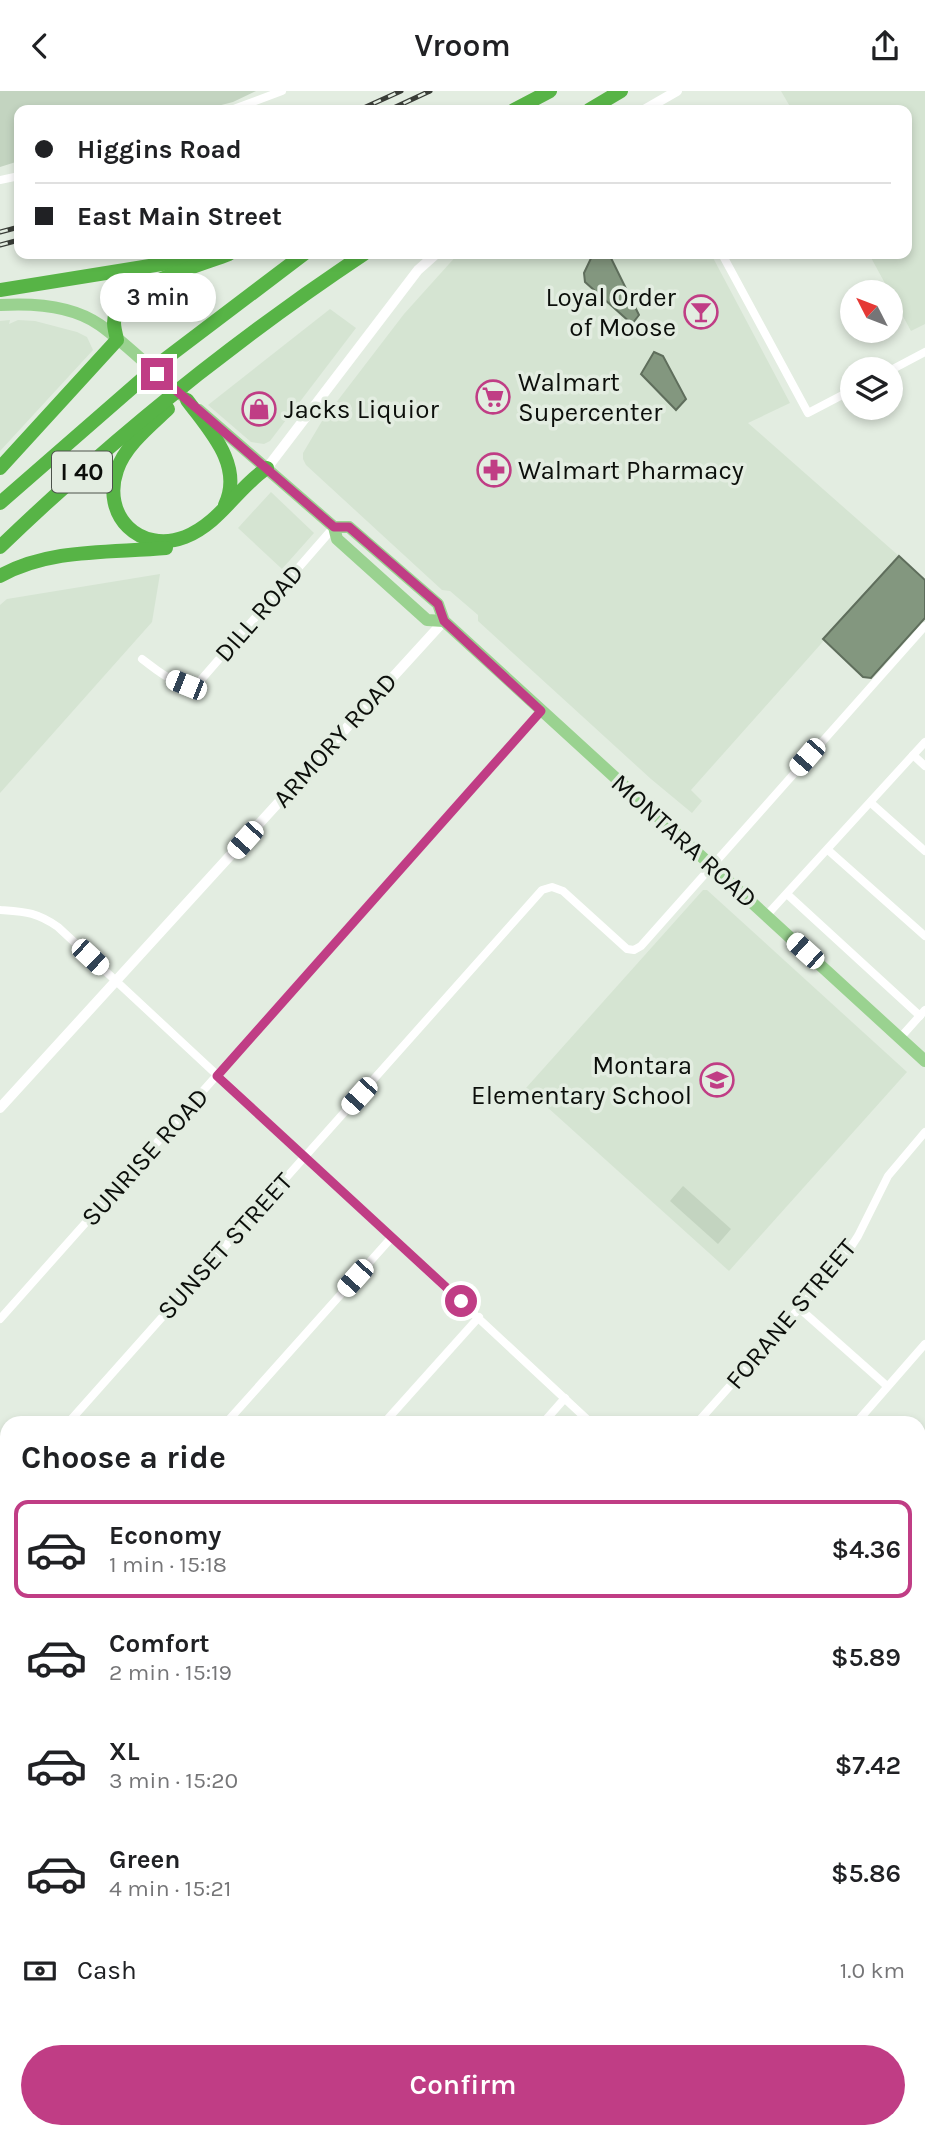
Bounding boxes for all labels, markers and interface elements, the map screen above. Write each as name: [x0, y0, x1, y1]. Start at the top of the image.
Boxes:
icon: back: [21, 27, 59, 65]
text: Vroom: [414, 27, 511, 64]
icon: share: [866, 27, 904, 65]
text: Higgins Road: [77, 134, 242, 165]
text: East Main Street: [77, 201, 282, 232]
callout: 3 min: [99, 273, 215, 321]
north arrow: [840, 280, 903, 343]
map controls: [840, 280, 903, 420]
place label: Loyal Order of Moose: [545, 282, 677, 343]
text: 3 min: [126, 284, 190, 311]
bar icon: Loyal Order of Moose: [682, 293, 720, 331]
button: layers: [840, 357, 903, 420]
route end: [141, 358, 173, 390]
place label: Walmart Supercenter: [518, 367, 663, 428]
supermarket icon: Walmart Supercenter: [474, 378, 512, 416]
shop icon: Jacks Liquior: [240, 390, 278, 428]
place label: Jacks Liquior: [284, 394, 440, 425]
road number: I 40: [52, 451, 112, 493]
pharmacy icon: Walmart Pharmacy: [475, 451, 513, 489]
place label: Walmart Pharmacy: [518, 455, 744, 486]
street label: DILL ROAD: [208, 558, 310, 668]
street label: ARMORY ROAD: [266, 666, 404, 814]
car: [163, 667, 210, 703]
car: [786, 734, 829, 780]
street label: MONTARA ROAD: [605, 767, 763, 915]
car: [224, 817, 267, 863]
car: [783, 929, 828, 973]
car: [68, 935, 113, 979]
place label: Montara Elementary School: [471, 1050, 692, 1111]
school or university icon: Montara Elementary School: [698, 1061, 736, 1099]
car: [338, 1073, 381, 1119]
street label: SUNRISE ROAD: [75, 1082, 215, 1232]
street label: SUNSET STREET: [151, 1166, 299, 1326]
street label: FORANE STREET: [719, 1233, 863, 1395]
car: [334, 1255, 377, 1301]
route start: [445, 1285, 477, 1317]
text: Choose a ride: [21, 1439, 226, 1476]
icon: car: [25, 1518, 88, 1581]
text: Economy: [109, 1520, 221, 1551]
text: $4.36: [831, 1534, 901, 1565]
text: 1 min · 15:18: [109, 1551, 227, 1578]
icon: car: [25, 1626, 88, 1689]
text: Comfort: [109, 1628, 210, 1659]
text: $5.89: [831, 1642, 901, 1673]
text: 2 min · 15:19: [109, 1659, 232, 1686]
icon: car: [25, 1734, 88, 1797]
text: XL: [109, 1736, 140, 1767]
text: $7.42: [835, 1750, 901, 1781]
text: 3 min · 15:20: [109, 1767, 238, 1794]
icon: car: [25, 1842, 88, 1905]
text: Green: [109, 1844, 181, 1875]
text: $5.86: [831, 1858, 901, 1889]
text: 4 min · 15:21: [109, 1875, 231, 1902]
icon: cash: [21, 1952, 59, 1990]
text: Cash: [77, 1955, 137, 1986]
text: 1.0 km: [840, 1957, 905, 1984]
button: Confirm: [21, 2045, 905, 2125]

